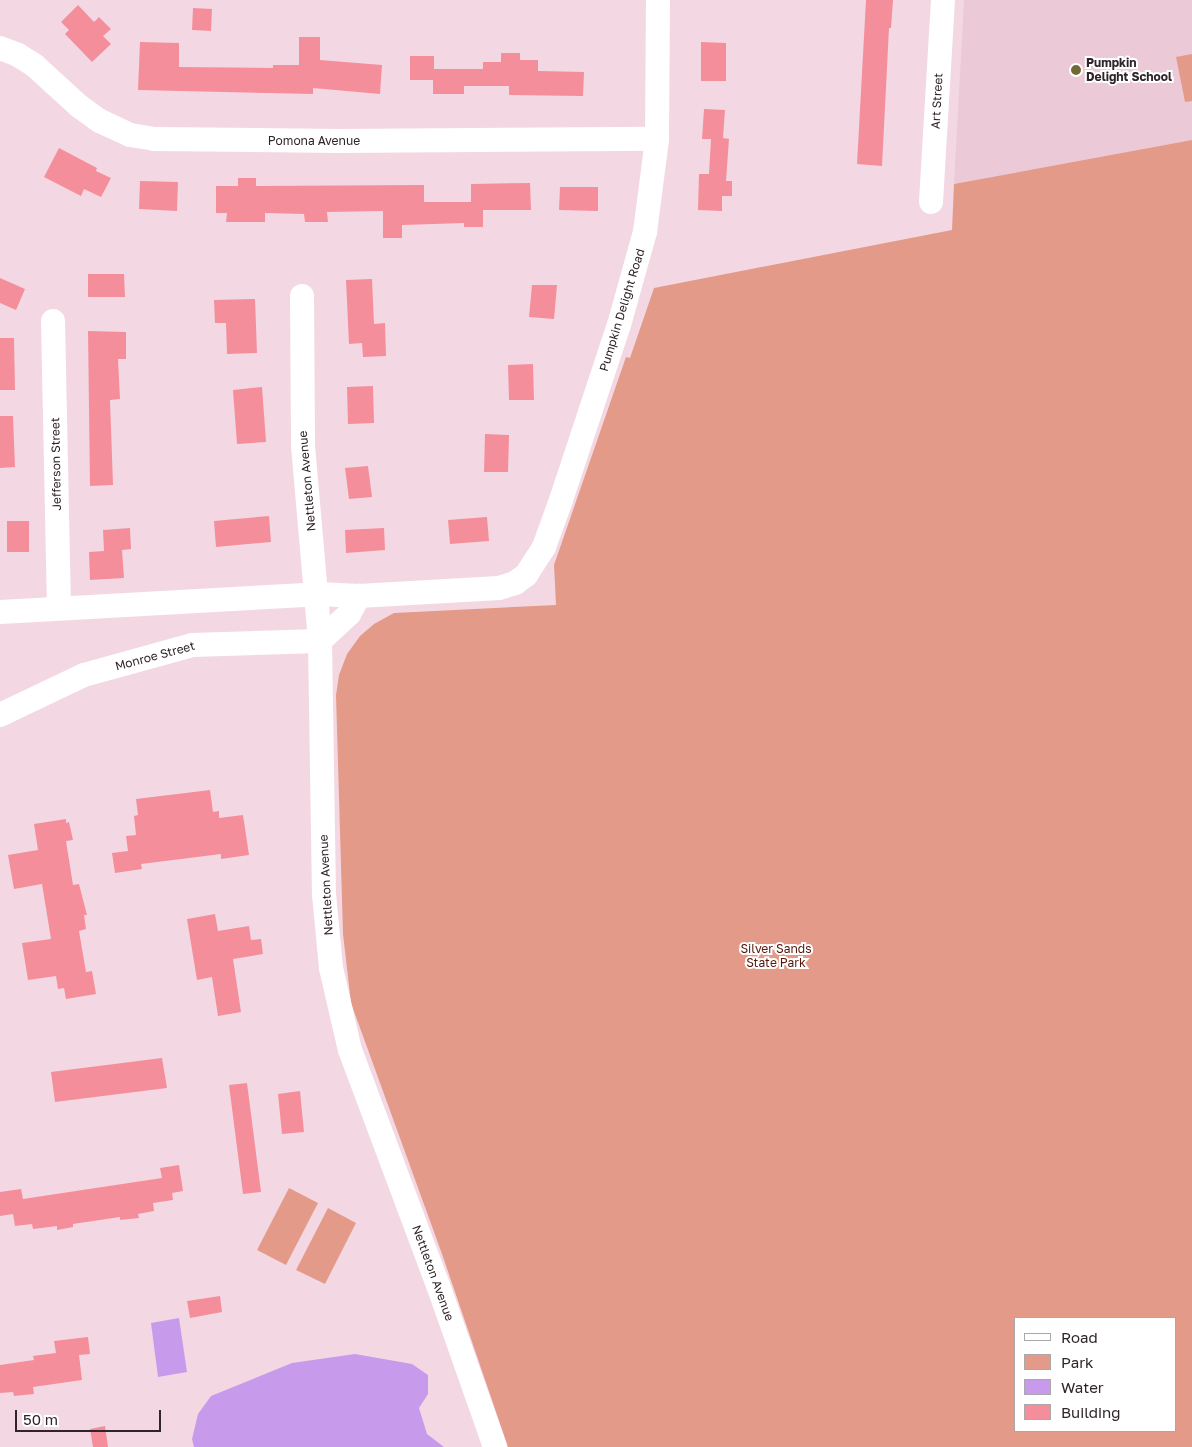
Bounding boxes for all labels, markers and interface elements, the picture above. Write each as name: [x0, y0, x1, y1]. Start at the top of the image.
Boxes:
place label: Pumpkin Delight School: [1086, 56, 1172, 84]
marker: Pumpkin Delight School: [1070, 64, 1082, 76]
street label: Art Street: [928, 73, 946, 129]
street label: Pomona Avenue: [268, 134, 360, 148]
street label: Pumpkin Delight Road: [596, 247, 648, 373]
street label: Jefferson Street: [48, 417, 64, 511]
street label: Nettleton Avenue: [295, 430, 319, 532]
street label: Monroe Street: [113, 638, 197, 674]
street label: Nettleton Avenue: [316, 834, 336, 936]
park label: Silver Sands State Park: [740, 942, 812, 970]
street label: Nettleton Avenue: [409, 1223, 457, 1323]
legend: [1014, 1317, 1177, 1432]
text: Road: [1061, 1328, 1098, 1346]
text: Park: [1061, 1353, 1093, 1371]
text: Water: [1061, 1378, 1104, 1396]
scale bar: [18, 1400, 164, 1432]
text: Building: [1061, 1403, 1121, 1421]
text: 50 m: [23, 1410, 58, 1428]

